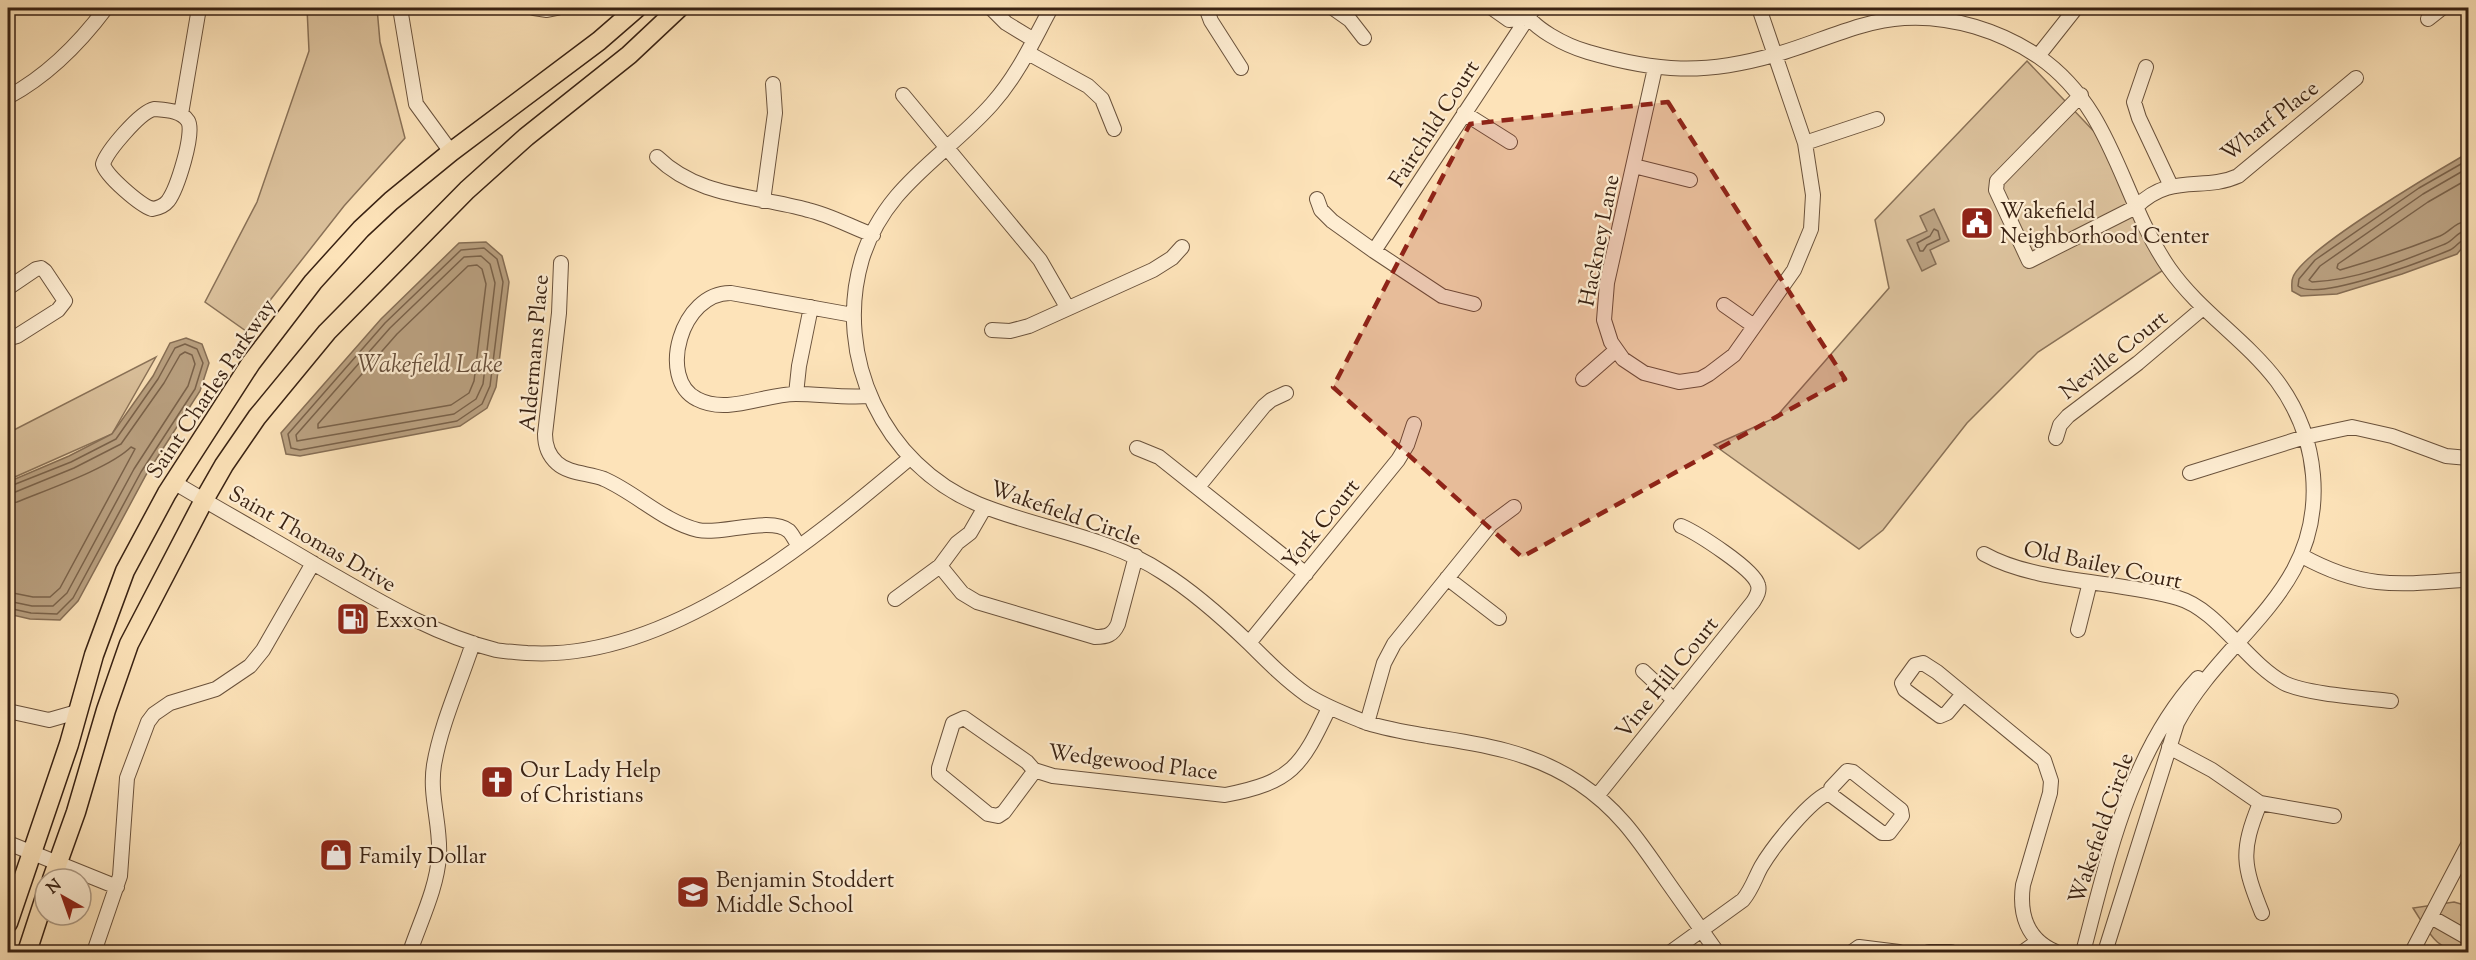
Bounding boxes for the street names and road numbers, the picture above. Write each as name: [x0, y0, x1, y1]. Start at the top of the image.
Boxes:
street label: Fairchild Court: [1382, 54, 1489, 195]
street label: Wharf Place: [2215, 74, 2327, 171]
street label: Hackney Lane: [1572, 172, 1629, 309]
street label: Aldermans Place: [513, 273, 559, 433]
street label: Saint Charles Parkway: [140, 293, 285, 486]
street label: Neville Court: [2054, 304, 2176, 409]
street label: York Court: [1276, 473, 1369, 577]
street label: Wakefield Circle: [985, 474, 1145, 556]
street label: Saint Thomas Drive: [222, 479, 401, 602]
street label: Old Bailey Court: [2020, 535, 2185, 599]
street label: Vine Hill Court: [1609, 611, 1728, 747]
street label: Wedgewood Place: [1046, 738, 1219, 790]
street label: Wakefield Circle: [2062, 749, 2144, 909]

